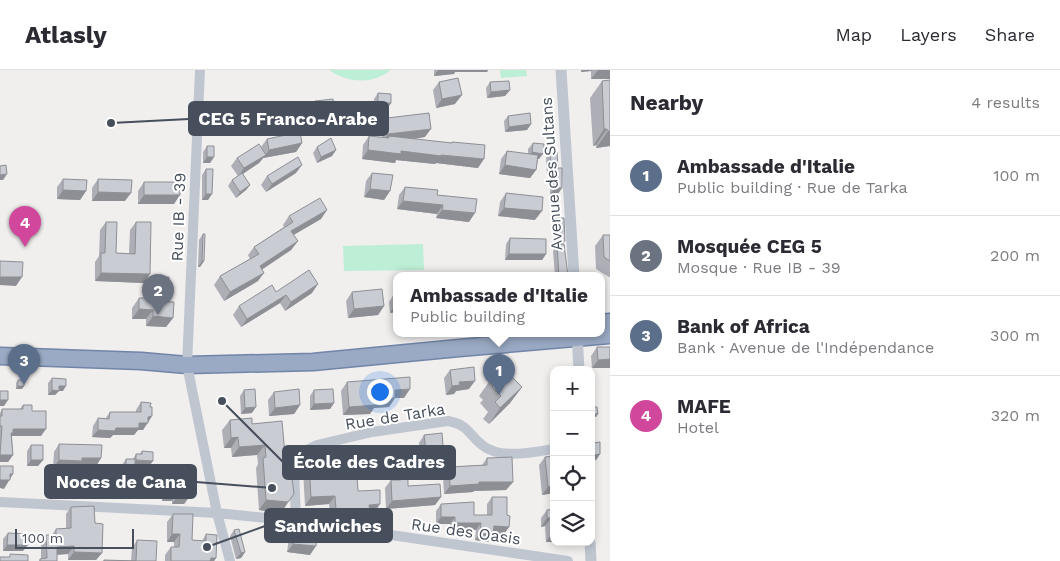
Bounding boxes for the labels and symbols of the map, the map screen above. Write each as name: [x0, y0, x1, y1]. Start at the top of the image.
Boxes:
street label: Avenue des Sultans: [537, 97, 566, 251]
callout: CEG 5 Franco-Arabe: [189, 102, 388, 135]
text: CEG 5 Franco-Arabe: [198, 108, 378, 129]
street label: Rue IB - 39: [167, 172, 190, 262]
pin: 4: [9, 206, 41, 247]
pin: 2: [142, 274, 174, 315]
pin: 3: [8, 344, 40, 385]
pin: 1: [483, 354, 515, 395]
your location: [367, 379, 393, 405]
street label: Rue de Tarka: [344, 399, 446, 434]
callout: École des Cadres: [283, 446, 455, 479]
text: École des Cadres: [293, 451, 445, 472]
callout: Noces de Cana: [45, 465, 196, 498]
text: Noces de Cana: [56, 471, 187, 492]
callout: Sandwiches: [265, 509, 392, 542]
street label: Rue des Oasis: [410, 514, 522, 549]
text: Sandwiches: [274, 515, 382, 536]
scale bar: [15, 526, 134, 549]

